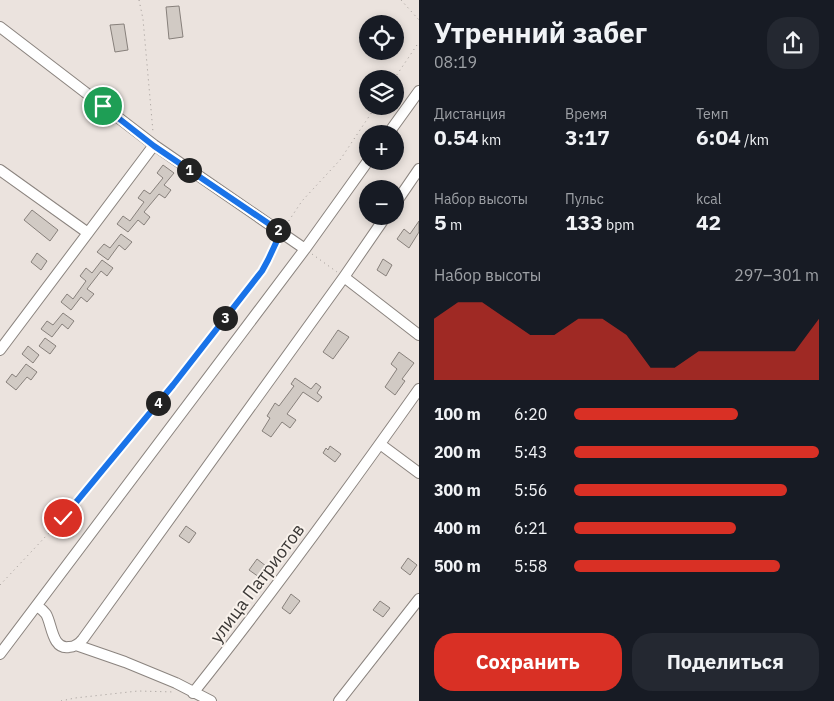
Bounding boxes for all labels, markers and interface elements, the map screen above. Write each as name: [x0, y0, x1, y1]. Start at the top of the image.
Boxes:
text: Утренний забег: [434, 14, 647, 51]
map controls: [359, 15, 404, 225]
button: locate: [359, 15, 404, 60]
button: share: [767, 17, 819, 69]
text: 08:19: [434, 52, 477, 72]
button: layers: [359, 70, 404, 115]
pin: [82, 85, 124, 127]
icon: arrive: [89, 92, 117, 120]
text: Дистанция: [434, 105, 506, 123]
text: Время: [565, 105, 607, 123]
text: Темп: [696, 105, 729, 123]
text: 0.54: [434, 123, 478, 151]
text: 3:17: [565, 123, 610, 151]
text: 6:04: [696, 123, 741, 151]
button: +: [359, 125, 404, 170]
text: km: [478, 131, 501, 149]
text: /km: [741, 131, 769, 149]
pin: 1: [176, 158, 202, 182]
text: 1: [185, 161, 194, 179]
button: −: [359, 180, 404, 225]
text: Набор высоты: [434, 190, 528, 208]
text: Пульс: [565, 190, 604, 208]
text: kcal: [696, 190, 721, 208]
text: 5: [434, 208, 447, 236]
text: 133: [565, 208, 603, 236]
text: 42: [696, 208, 721, 236]
text: m: [447, 216, 462, 234]
text: bpm: [603, 216, 635, 234]
pin: 2: [266, 218, 290, 242]
text: 2: [274, 221, 283, 239]
text: Набор высоты: [434, 265, 541, 285]
text: 297–301 m: [734, 265, 819, 285]
pin: 3: [212, 306, 238, 330]
text: 3: [221, 309, 230, 327]
pin: 4: [146, 390, 170, 416]
text: 4: [154, 394, 163, 412]
text: 100 m: [434, 404, 481, 424]
text: 6:20: [514, 404, 547, 424]
text: 200 m: [434, 442, 481, 462]
text: 5:43: [514, 442, 547, 462]
text: 300 m: [434, 480, 481, 500]
text: 5:56: [514, 480, 547, 500]
pin: [42, 497, 84, 539]
icon: check: [49, 504, 77, 532]
text: 400 m: [434, 518, 481, 538]
text: 6:21: [514, 518, 547, 538]
street label: улица Патриотов: [205, 519, 309, 647]
text: 500 m: [434, 556, 481, 576]
text: 5:58: [514, 556, 547, 576]
button: Сохранить: [434, 633, 622, 691]
button: Поделиться: [632, 633, 819, 691]

